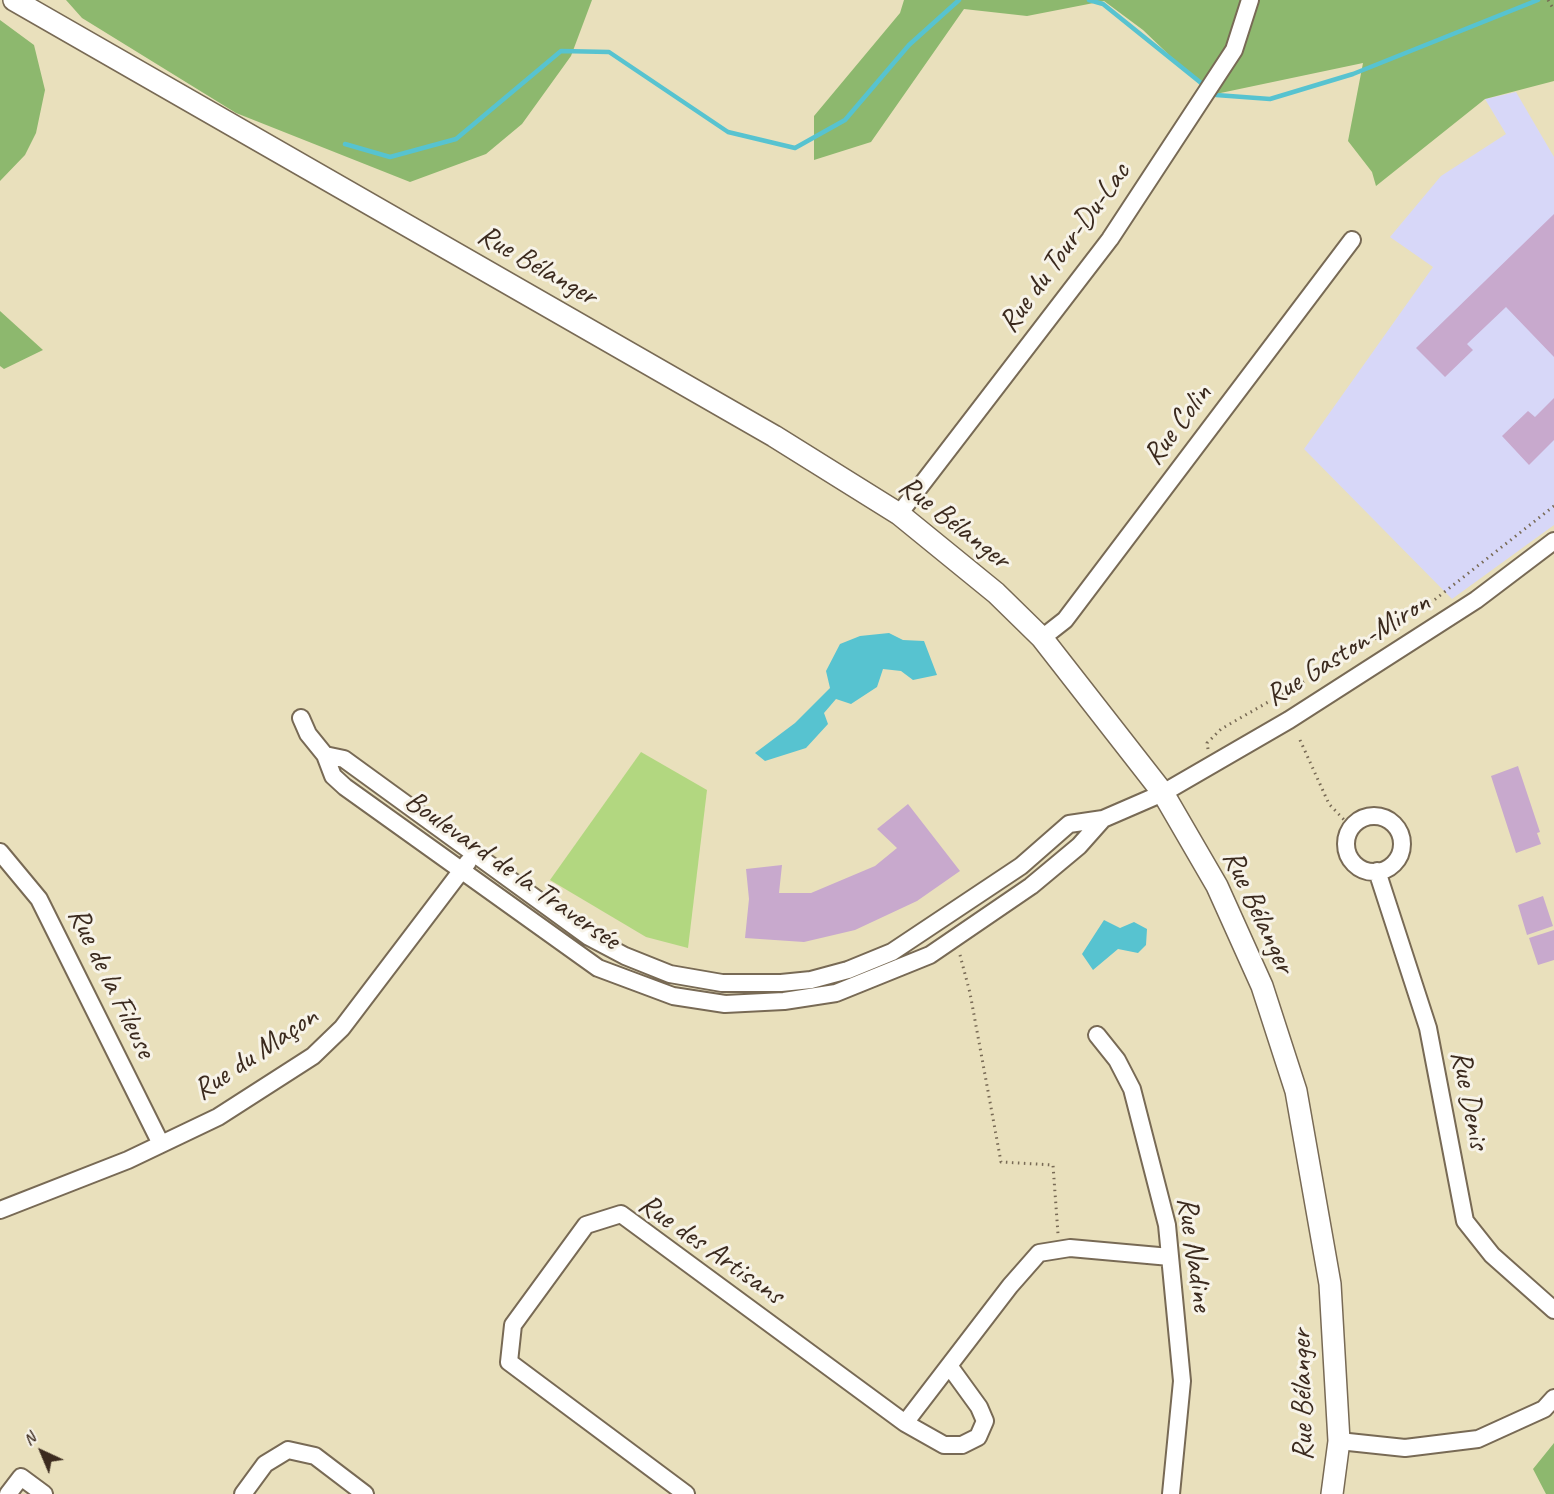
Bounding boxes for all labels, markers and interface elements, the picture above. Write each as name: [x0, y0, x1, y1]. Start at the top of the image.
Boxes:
street label: Rue du Tour-Du-Lac: [991, 156, 1139, 340]
street label: Rue Bélanger: [471, 218, 603, 314]
street label: Rue Colin: [1136, 377, 1220, 473]
street label: Rue Bélanger: [891, 468, 1017, 578]
street label: Rue Gaston-Miron: [1259, 585, 1437, 715]
street label: Boulevard de la Traversée: [397, 783, 627, 959]
street label: Rue Bélanger: [1214, 845, 1302, 979]
street label: Rue de la Fileuse: [59, 902, 163, 1064]
street label: Rue du Maçon: [187, 999, 325, 1109]
street label: Rue Denis: [1442, 1047, 1496, 1153]
street label: Rue des Artisans: [631, 1187, 791, 1313]
street label: Rue Nadine: [1168, 1195, 1220, 1313]
street label: Rue Bélanger: [1284, 1329, 1322, 1461]
north arrow: [12, 1422, 72, 1482]
text: N: [19, 1428, 40, 1450]

